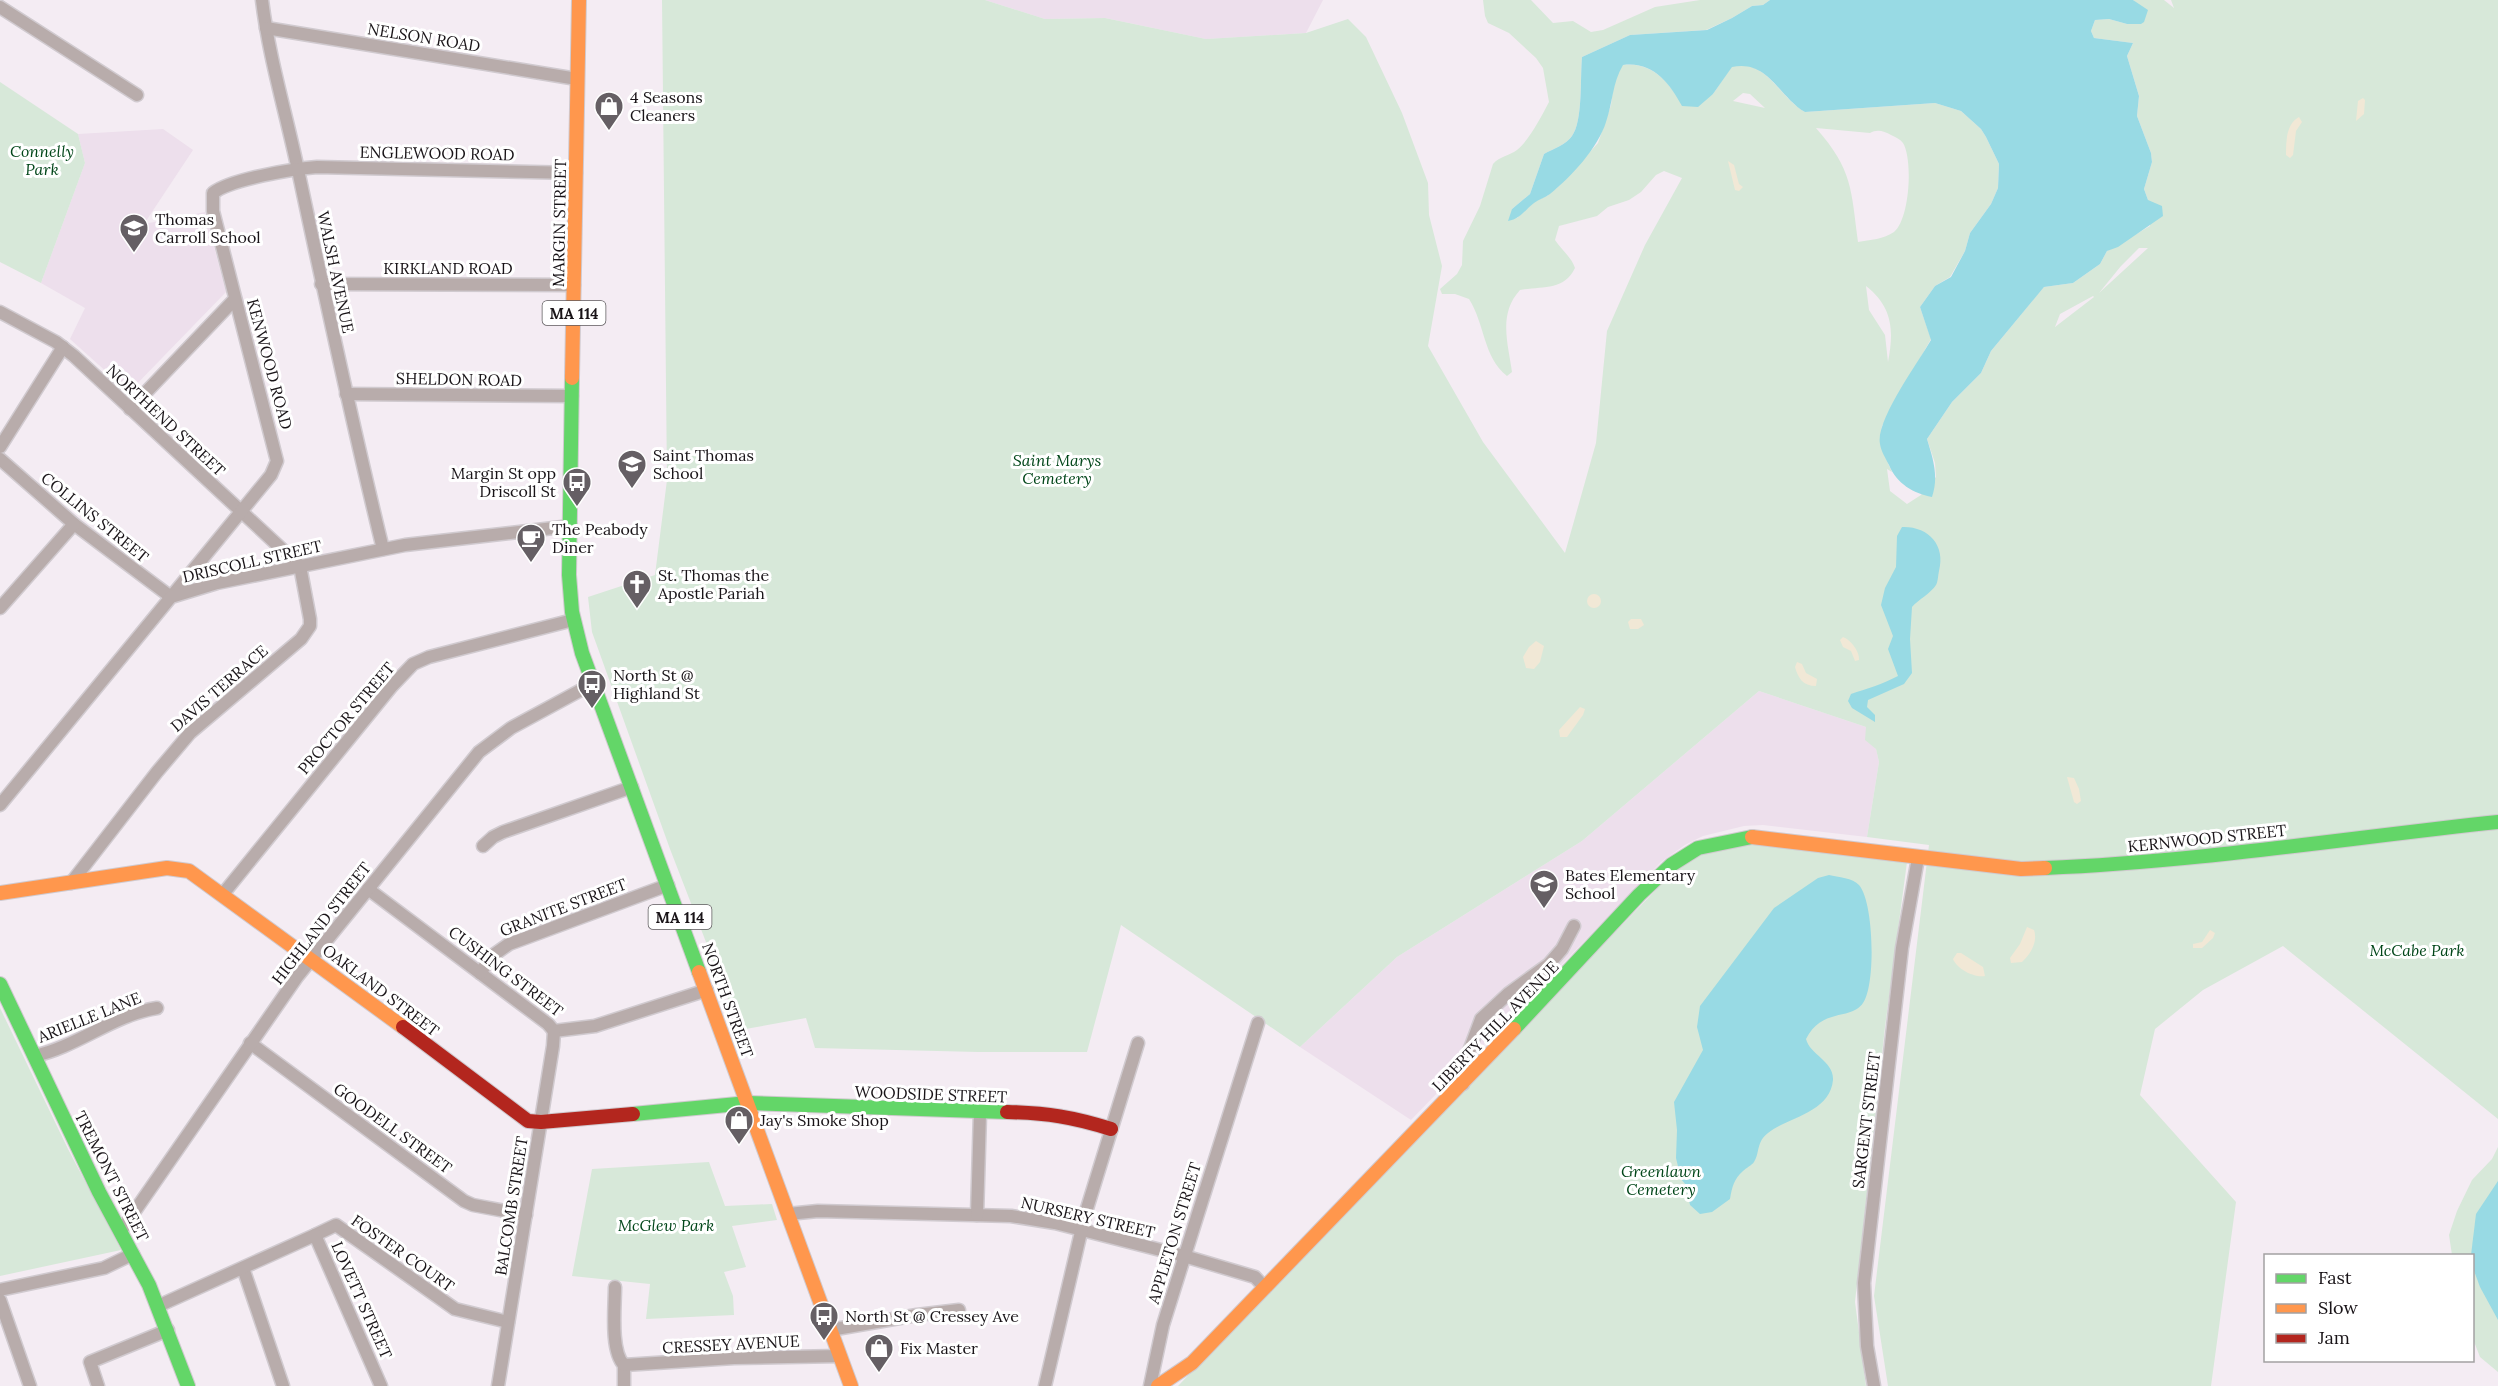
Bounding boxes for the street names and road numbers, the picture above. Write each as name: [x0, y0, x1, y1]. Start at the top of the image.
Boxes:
street label: NELSON ROAD: [366, 18, 482, 56]
street label: ENGLEWOOD ROAD: [359, 142, 515, 164]
street label: MARGIN STREET: [548, 159, 570, 287]
street label: WALSH AVENUE: [313, 209, 359, 335]
street label: KIRKLAND ROAD: [383, 258, 513, 278]
street label: KENWOOD ROAD: [243, 296, 297, 432]
road number: MA 114: [542, 301, 606, 325]
street label: NORTHEND STREET: [102, 360, 230, 480]
street label: SHELDON ROAD: [396, 368, 522, 390]
street label: COLLINS STREET: [37, 468, 153, 566]
street label: DRISCOLL STREET: [180, 535, 324, 587]
street label: DAVIS TERRACE: [166, 640, 272, 736]
street label: PROCTOR STREET: [293, 658, 399, 778]
street label: KERNWOOD STREET: [2127, 820, 2287, 856]
street label: HIGHLAND STREET: [267, 858, 375, 988]
street label: GRANITE STREET: [497, 874, 629, 940]
road number: MA 114: [648, 905, 712, 929]
street label: CUSHING STREET: [445, 921, 567, 1021]
street label: OAKLAND STREET: [319, 940, 443, 1040]
street label: NORTH STREET: [698, 940, 758, 1060]
street label: LIBERTY HILL AVENUE: [1427, 956, 1563, 1095]
street label: ARIELLE LANE: [33, 987, 144, 1047]
street label: SARGENT STREET: [1848, 1051, 1884, 1189]
street label: GOODELL STREET: [330, 1078, 456, 1178]
street label: WOODSIDE STREET: [854, 1081, 1008, 1107]
street label: TREMONT STREET: [71, 1108, 153, 1244]
street label: BALCOMB STREET: [490, 1135, 532, 1277]
street label: APPLETON STREET: [1143, 1160, 1205, 1307]
street label: NURSERY STREET: [1019, 1192, 1157, 1242]
street label: FOSTER COURT: [348, 1210, 458, 1296]
street label: LOVETT STREET: [327, 1238, 397, 1362]
street label: CRESSEY AVENUE: [662, 1330, 800, 1358]

